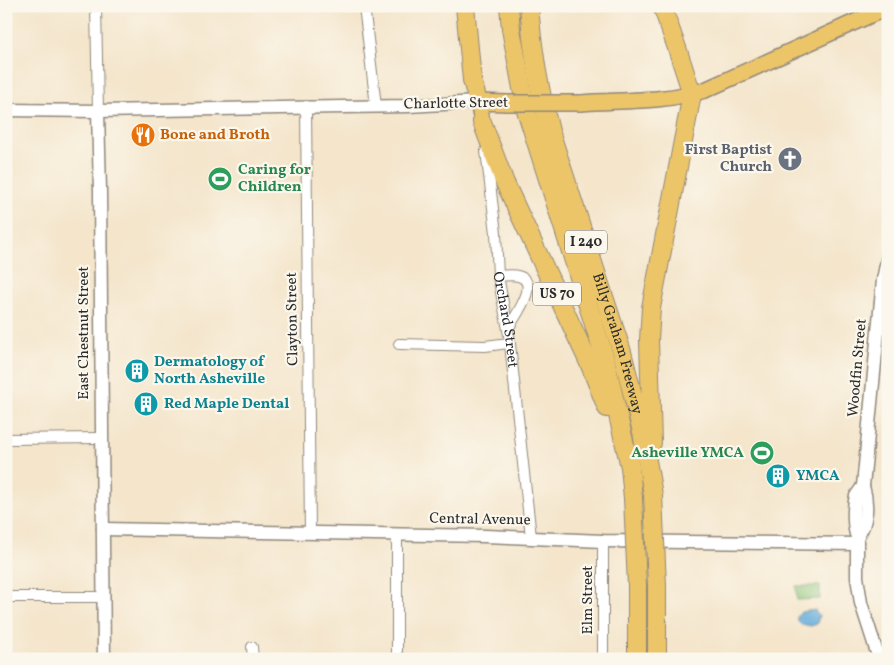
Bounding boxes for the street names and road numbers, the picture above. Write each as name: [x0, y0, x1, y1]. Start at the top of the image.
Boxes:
street label: Charlotte Street: [404, 93, 508, 115]
road number: I 240: [565, 230, 607, 253]
street label: East Chestnut Street: [74, 266, 95, 400]
street label: Orchard Street: [487, 270, 523, 369]
street label: Billy Graham Freeway: [586, 270, 648, 416]
street label: Clayton Street: [282, 272, 304, 366]
road number: US 70: [533, 282, 581, 306]
street label: Woodfin Street: [843, 318, 873, 418]
street label: Central Avenue: [429, 509, 531, 531]
street label: Elm Street: [578, 565, 599, 635]

